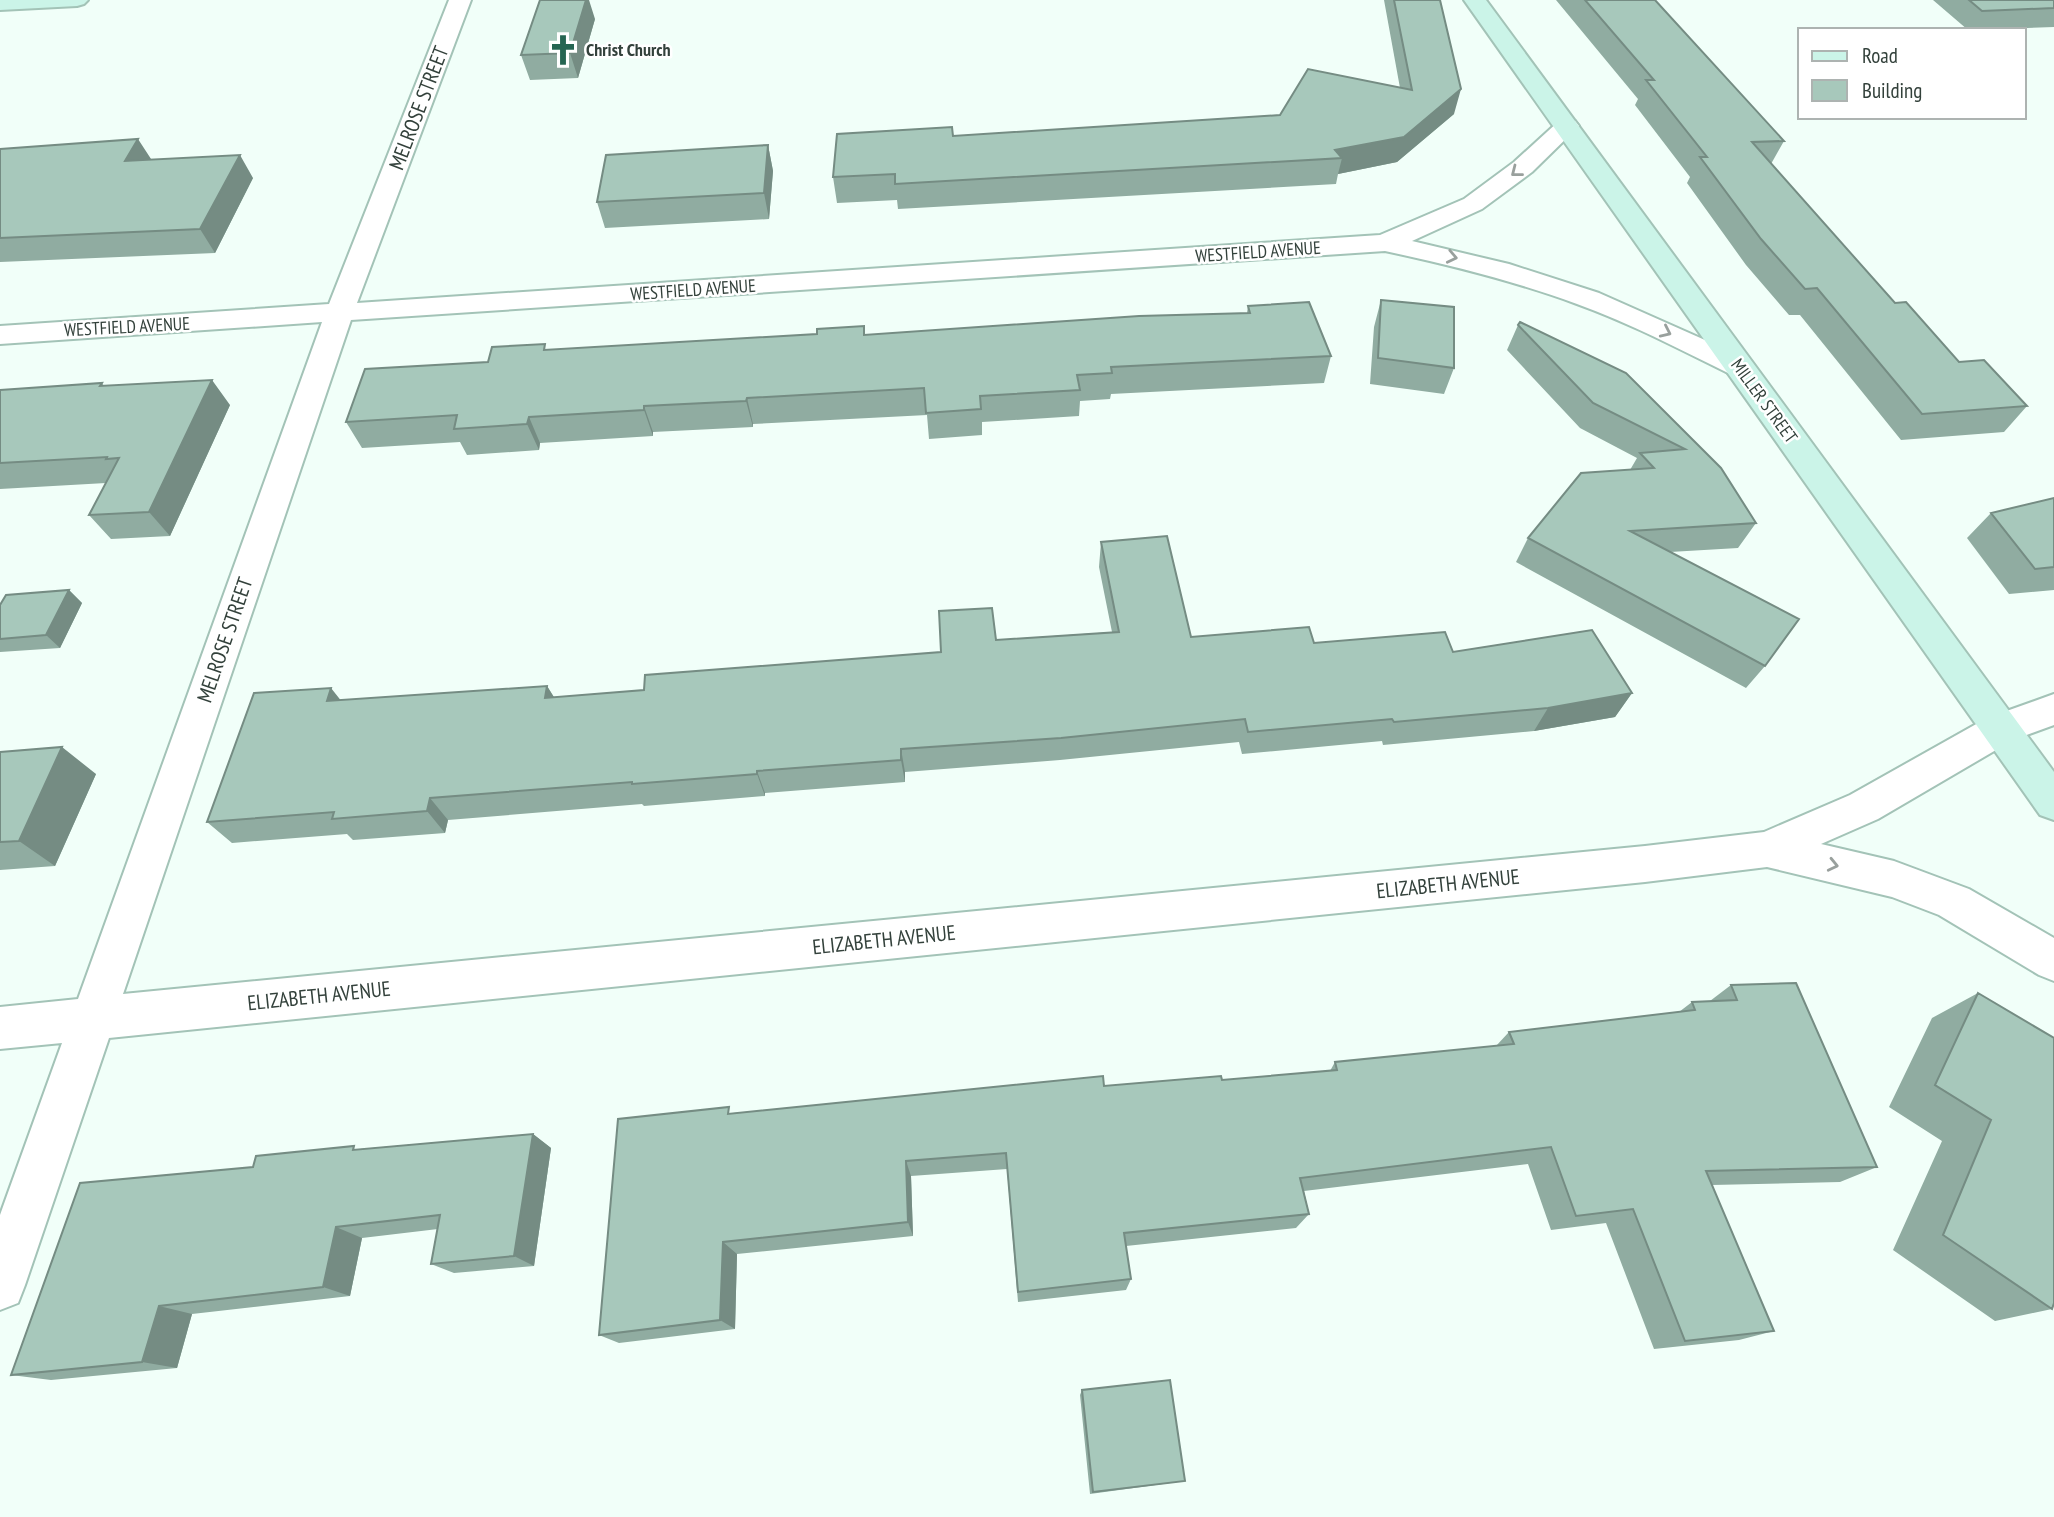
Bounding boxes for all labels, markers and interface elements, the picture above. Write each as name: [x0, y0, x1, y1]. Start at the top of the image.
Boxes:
legend: [1798, 28, 2026, 119]
church icon: Christ Church: [546, 33, 580, 67]
place label: Christ Church: [586, 38, 671, 61]
street label: MELROSE STREET: [383, 42, 455, 174]
text: Road: [1862, 42, 1898, 69]
text: Building: [1862, 77, 1922, 104]
one-way arrow: [1512, 163, 1524, 176]
street label: WESTFIELD AVENUE: [1194, 236, 1322, 267]
one-way arrow: [1446, 248, 1458, 263]
street label: WESTFIELD AVENUE: [629, 274, 757, 305]
street label: WESTFIELD AVENUE: [64, 312, 190, 341]
one-way arrow: [1659, 324, 1671, 338]
street label: MILLER STREET: [1726, 354, 1803, 447]
street label: MELROSE STREET: [191, 573, 259, 706]
one-way arrow: [1827, 857, 1839, 871]
street label: ELIZABETH AVENUE: [1375, 863, 1521, 904]
street label: ELIZABETH AVENUE: [811, 919, 957, 960]
street label: ELIZABETH AVENUE: [246, 975, 392, 1016]

